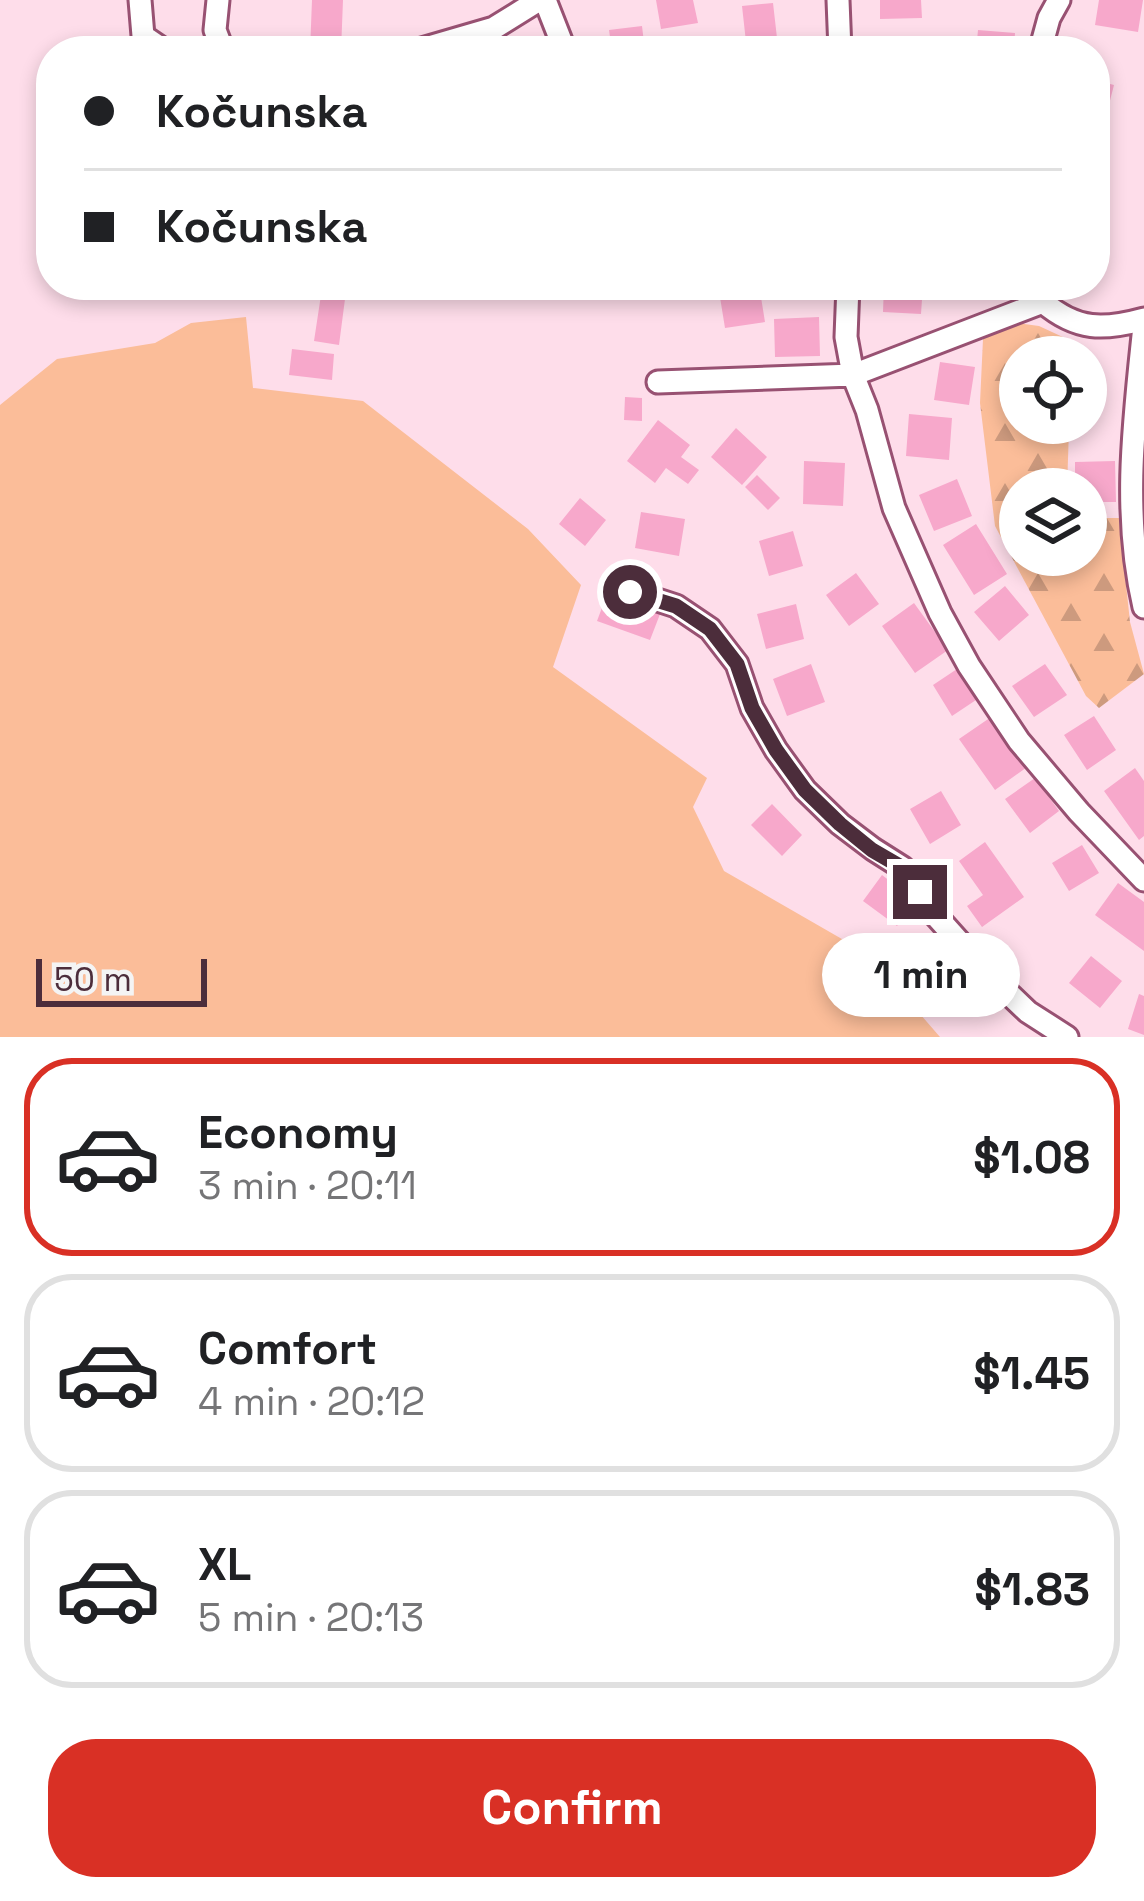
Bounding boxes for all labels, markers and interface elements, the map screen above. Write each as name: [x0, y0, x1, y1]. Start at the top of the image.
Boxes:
text: Kočunska: [156, 83, 367, 140]
text: Kočunska: [156, 198, 367, 255]
map controls: [999, 336, 1107, 576]
button: locate: [999, 336, 1107, 444]
button: layers: [999, 468, 1107, 576]
route start: [603, 565, 657, 619]
route end: [893, 865, 947, 919]
callout: 1 min: [821, 934, 1019, 1018]
text: 1 min: [873, 950, 969, 999]
scale bar: [36, 953, 207, 1006]
text: 50 m: [54, 959, 132, 1001]
icon: car: [54, 1103, 162, 1211]
text: Economy: [198, 1104, 398, 1161]
text: $1.08: [973, 1129, 1090, 1186]
text: 3 min · 20:11: [198, 1161, 417, 1210]
icon: car: [54, 1319, 162, 1427]
text: Comfort: [198, 1320, 377, 1377]
text: $1.45: [973, 1345, 1090, 1402]
text: 4 min · 20:12: [198, 1377, 425, 1426]
icon: car: [54, 1535, 162, 1643]
text: XL: [198, 1536, 251, 1593]
text: $1.83: [975, 1561, 1090, 1618]
text: 5 min · 20:13: [198, 1593, 424, 1642]
button: Confirm: [48, 1739, 1096, 1877]

